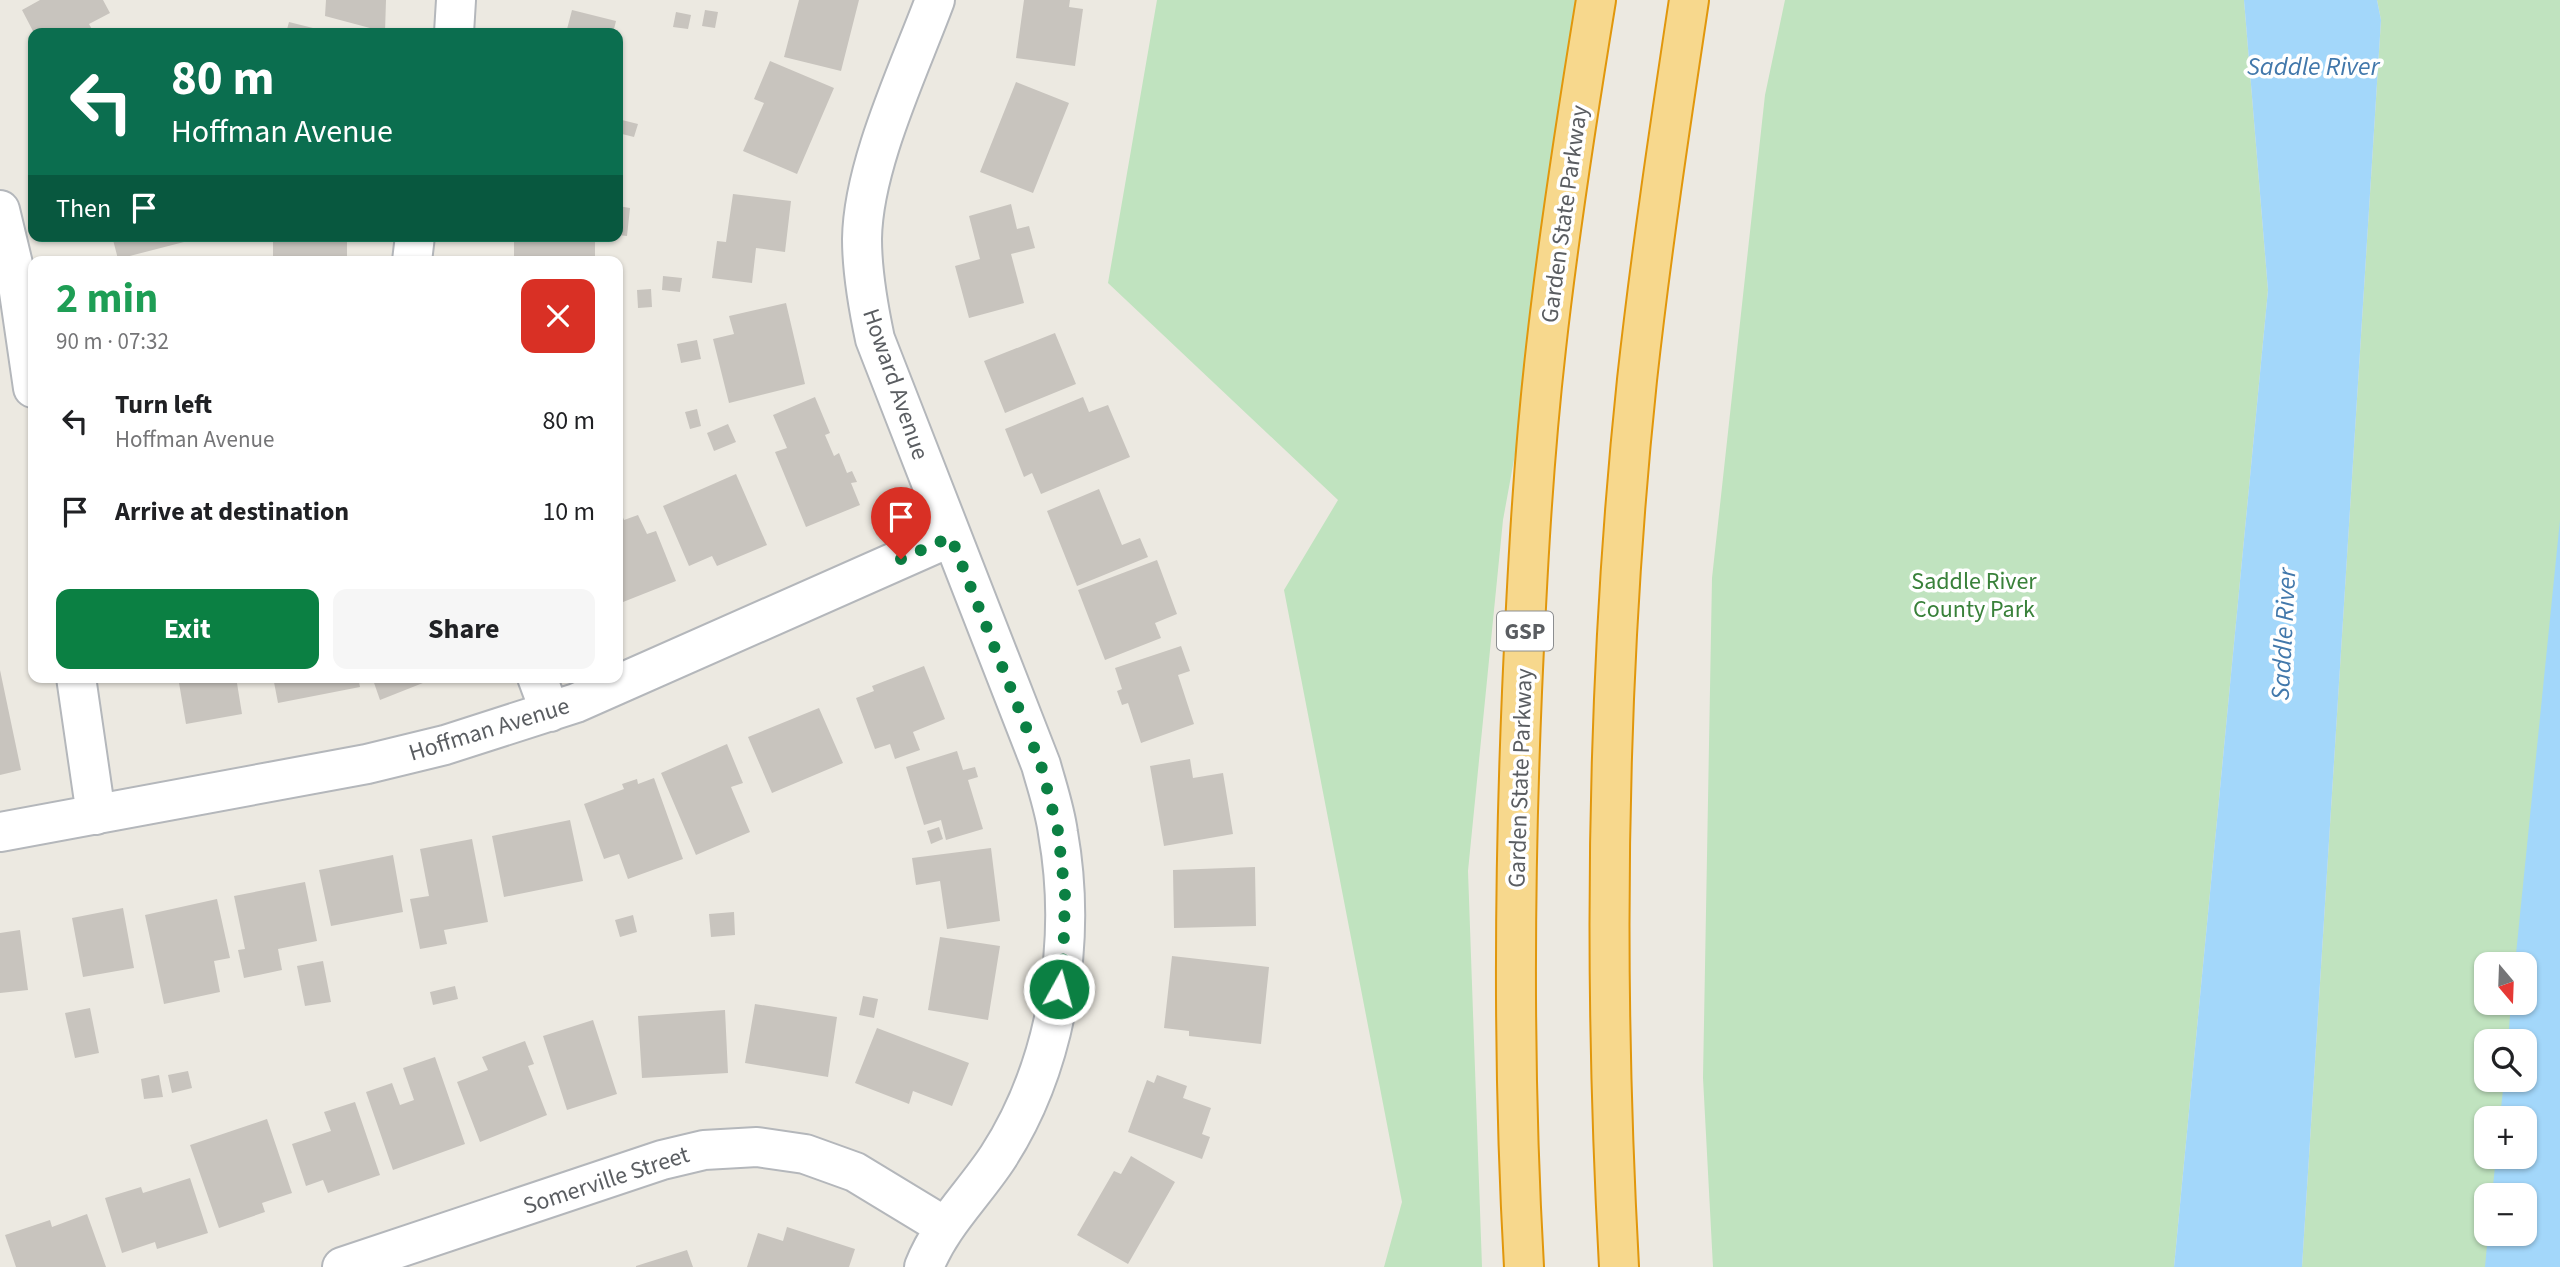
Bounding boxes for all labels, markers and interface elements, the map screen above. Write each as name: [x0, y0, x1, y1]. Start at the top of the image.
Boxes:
text: 80 m: [171, 44, 275, 114]
water label: Saddle River: [2247, 48, 2380, 85]
icon: left: [56, 56, 147, 147]
street label: Garden State Parkway: [1532, 103, 1597, 325]
text: Hoffman Avenue: [171, 109, 393, 155]
icon: arrive: [125, 189, 163, 227]
text: Then: [56, 190, 111, 227]
text: 2 min: [56, 269, 158, 329]
button: close: [521, 279, 595, 353]
street label: Howard Avenue: [853, 304, 938, 464]
text: 90 m · 07:32: [56, 325, 169, 358]
text: Turn left: [115, 386, 212, 423]
icon: left: [56, 402, 94, 440]
text: 80 m: [542, 402, 595, 439]
text: Hoffman Avenue: [115, 423, 274, 456]
pin: [871, 487, 931, 559]
icon: arrive: [56, 493, 94, 531]
text: Arrive at destination: [115, 493, 349, 530]
text: 10 m: [542, 493, 595, 530]
icon: arrive: [882, 498, 920, 536]
park label: Saddle River County Park: [1911, 564, 2037, 627]
water label: Saddle River: [2262, 566, 2306, 701]
button: Exit: [56, 589, 319, 669]
button: Share: [333, 589, 595, 669]
road number: GSP: [1497, 611, 1553, 650]
street label: Garden State Parkway: [1499, 668, 1542, 888]
street label: Hoffman Avenue: [404, 688, 574, 771]
position arrow: [1022, 952, 1096, 1026]
north arrow: [2474, 952, 2538, 1015]
map controls: [2474, 952, 2537, 1246]
button: search: [2474, 1029, 2537, 1092]
button: +: [2474, 1106, 2537, 1169]
street label: Somerville Street: [519, 1137, 694, 1224]
button: −: [2474, 1183, 2537, 1246]

